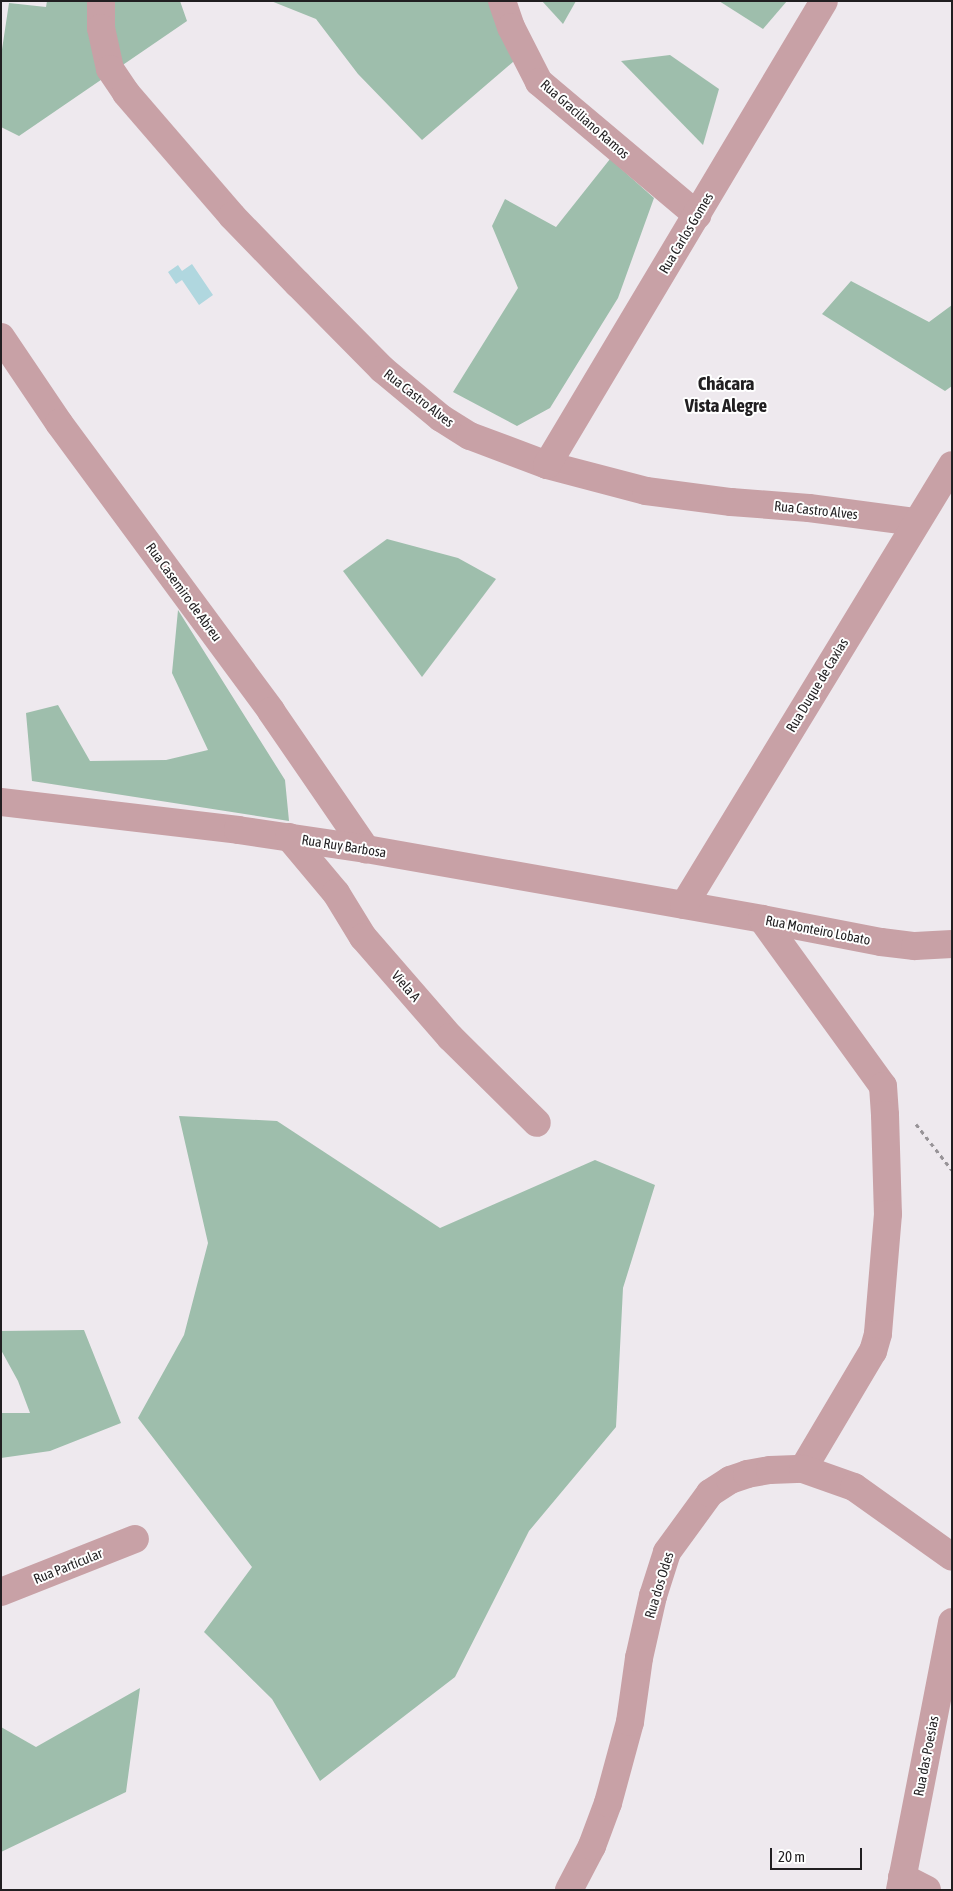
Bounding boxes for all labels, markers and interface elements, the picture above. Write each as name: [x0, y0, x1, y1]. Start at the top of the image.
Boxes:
street label: Rua Graciliano Ramos: [537, 76, 633, 162]
street label: Rua Carlos Gomes: [655, 189, 717, 277]
street label: Rua Castro Alves: [381, 366, 457, 430]
district label: Chácara Vista Alegre: [685, 373, 767, 417]
street label: Rua Castro Alves: [773, 497, 859, 523]
street label: Rua Casemiro de Abreu: [143, 539, 225, 645]
street label: Rua Duque de Caxias: [782, 635, 852, 735]
street label: Rua Ruy Barbosa: [300, 831, 388, 861]
street label: Rua Monteiro Lobato: [764, 912, 872, 948]
street label: Viela A: [388, 967, 424, 1005]
street label: Rua Particular: [31, 1545, 105, 1587]
street label: Rua dos Odes: [641, 1550, 677, 1620]
street label: Rua das Poesias: [910, 1714, 942, 1798]
scale bar: [773, 1838, 866, 1870]
text: 20 m: [778, 1848, 805, 1865]

